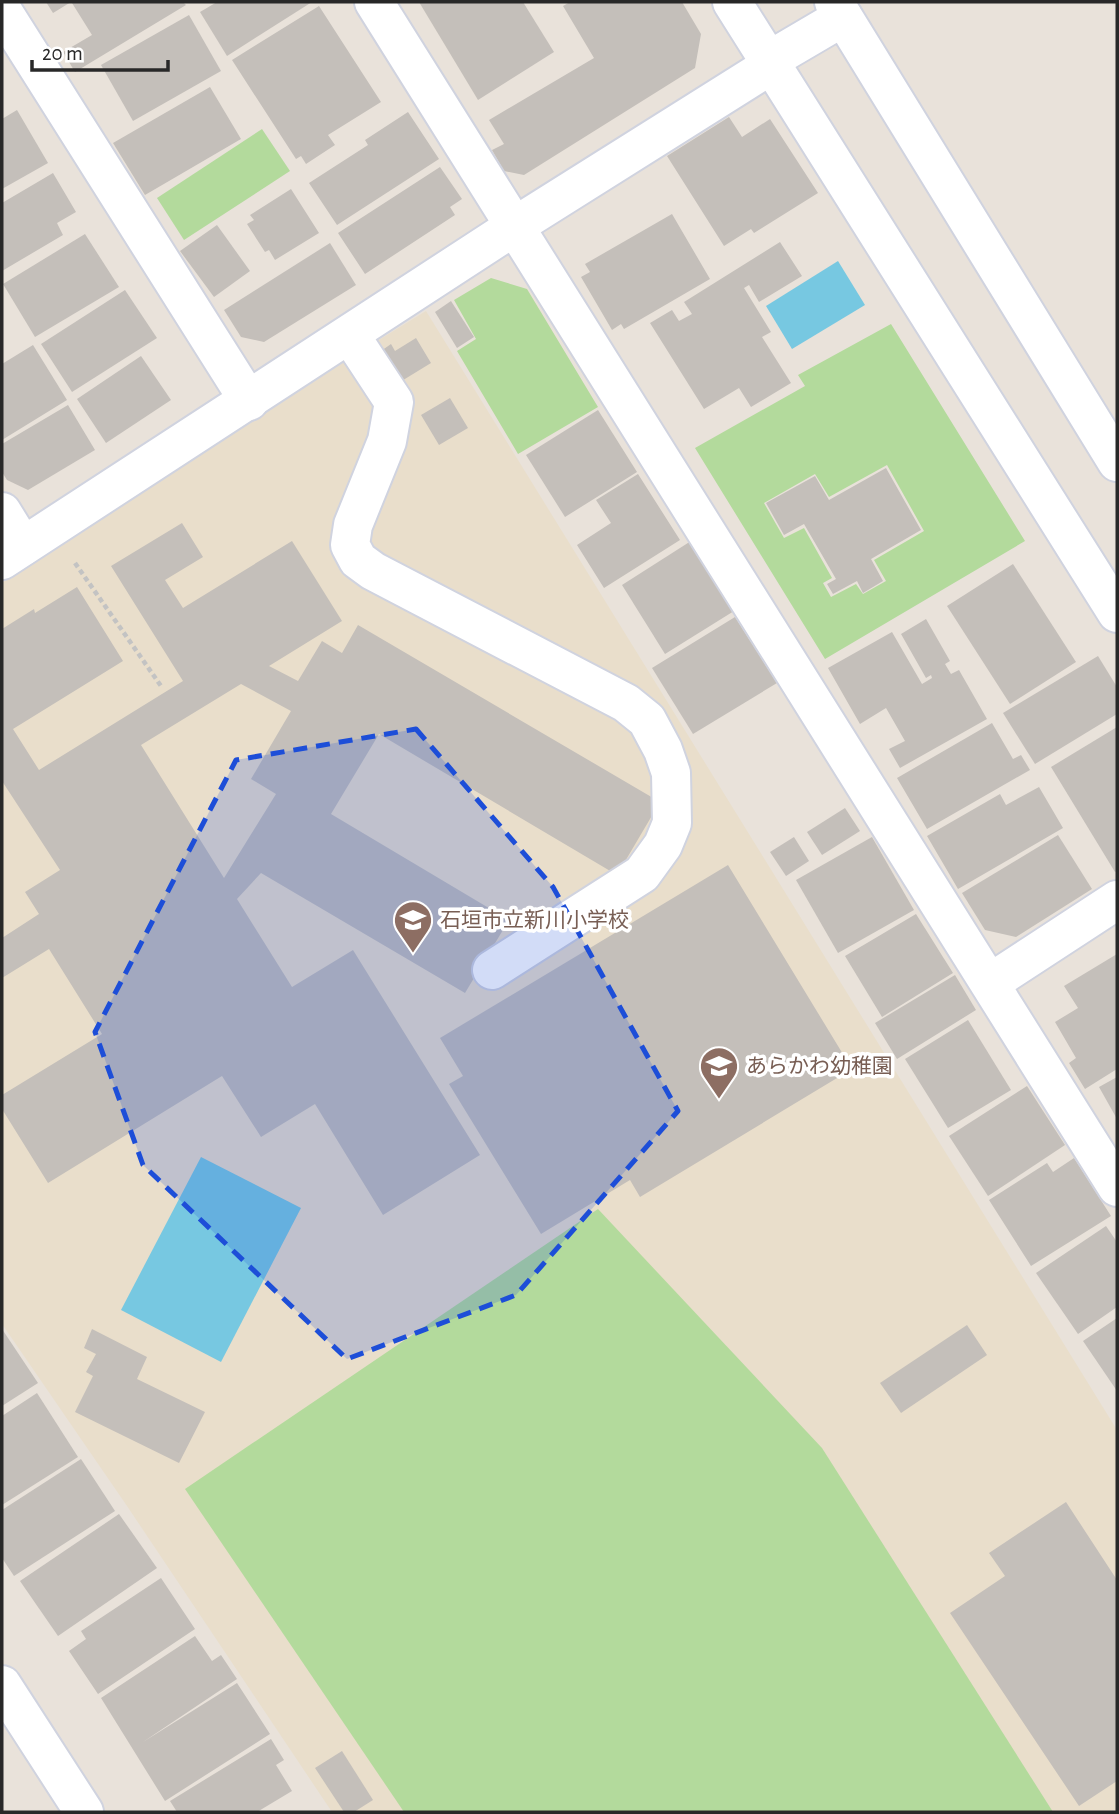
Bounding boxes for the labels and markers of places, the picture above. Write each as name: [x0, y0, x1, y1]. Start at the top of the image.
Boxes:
school or university icon: 石垣市立新川小学校: [392, 899, 434, 954]
place label: 石垣市立新川小学校: [440, 909, 629, 931]
school or university icon: あらかわ幼稚園: [698, 1045, 740, 1100]
place label: あらかわ幼稚園: [746, 1055, 893, 1077]

